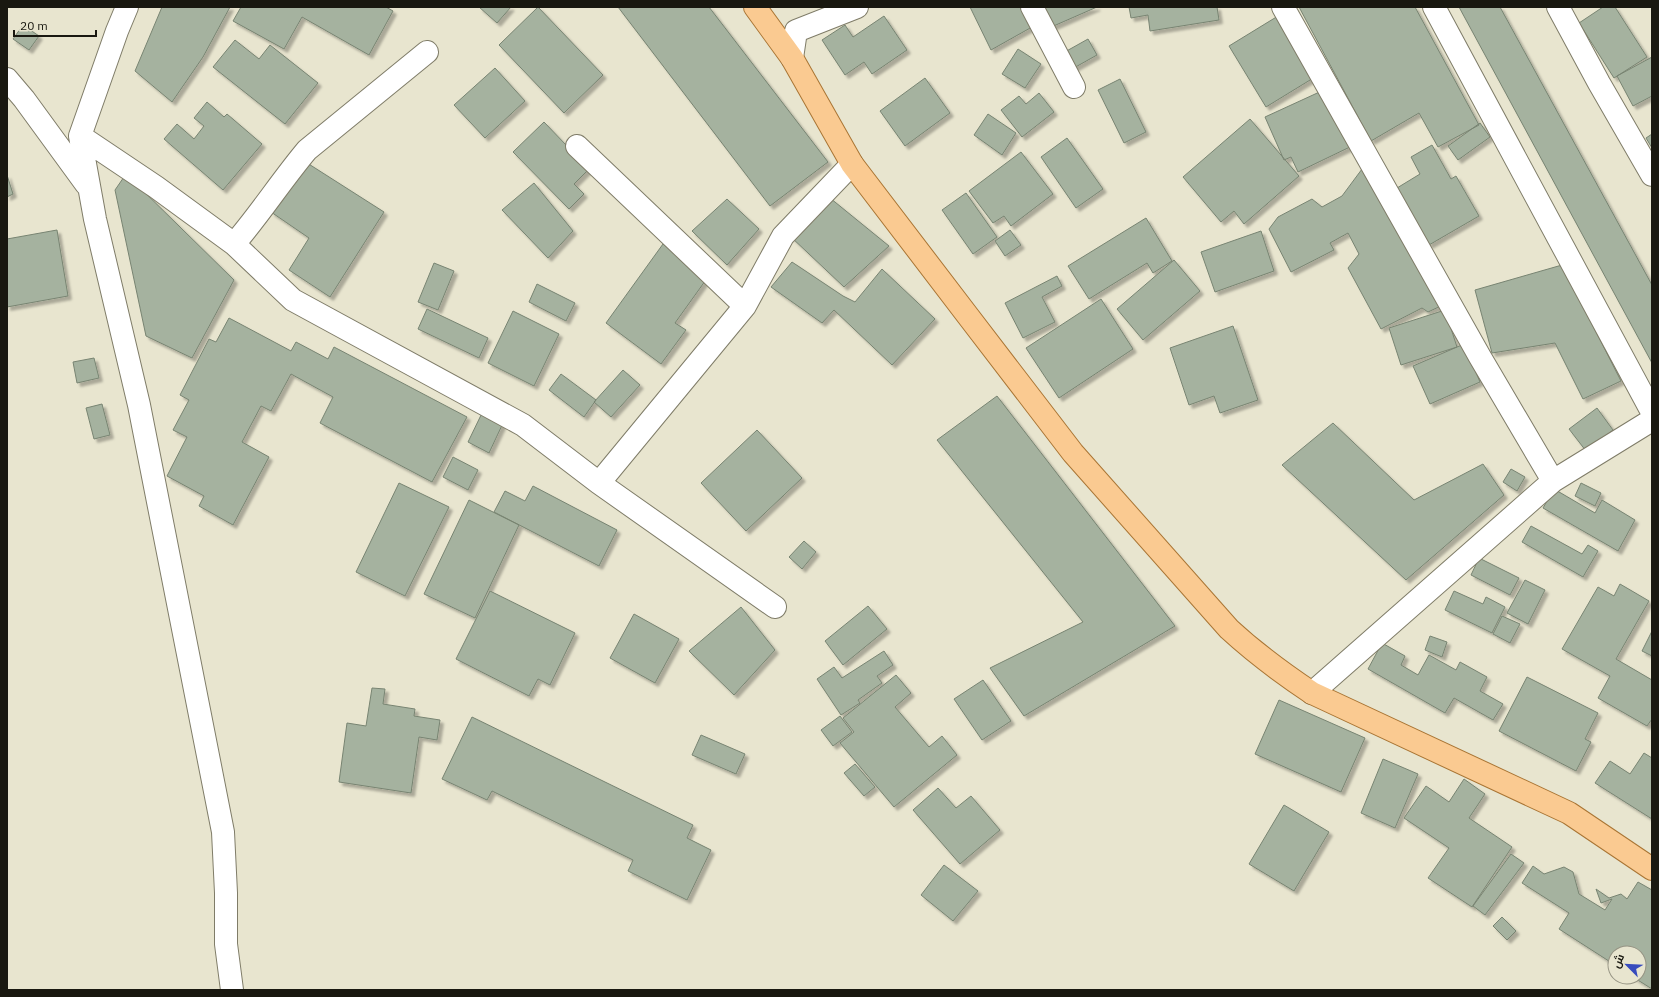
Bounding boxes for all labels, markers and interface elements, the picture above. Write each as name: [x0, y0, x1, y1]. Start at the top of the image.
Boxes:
scale bar: [14, 12, 96, 38]
text: 20 m: [20, 18, 48, 33]
north arrow: [1607, 945, 1647, 985]
text: ش: [1609, 952, 1627, 970]

